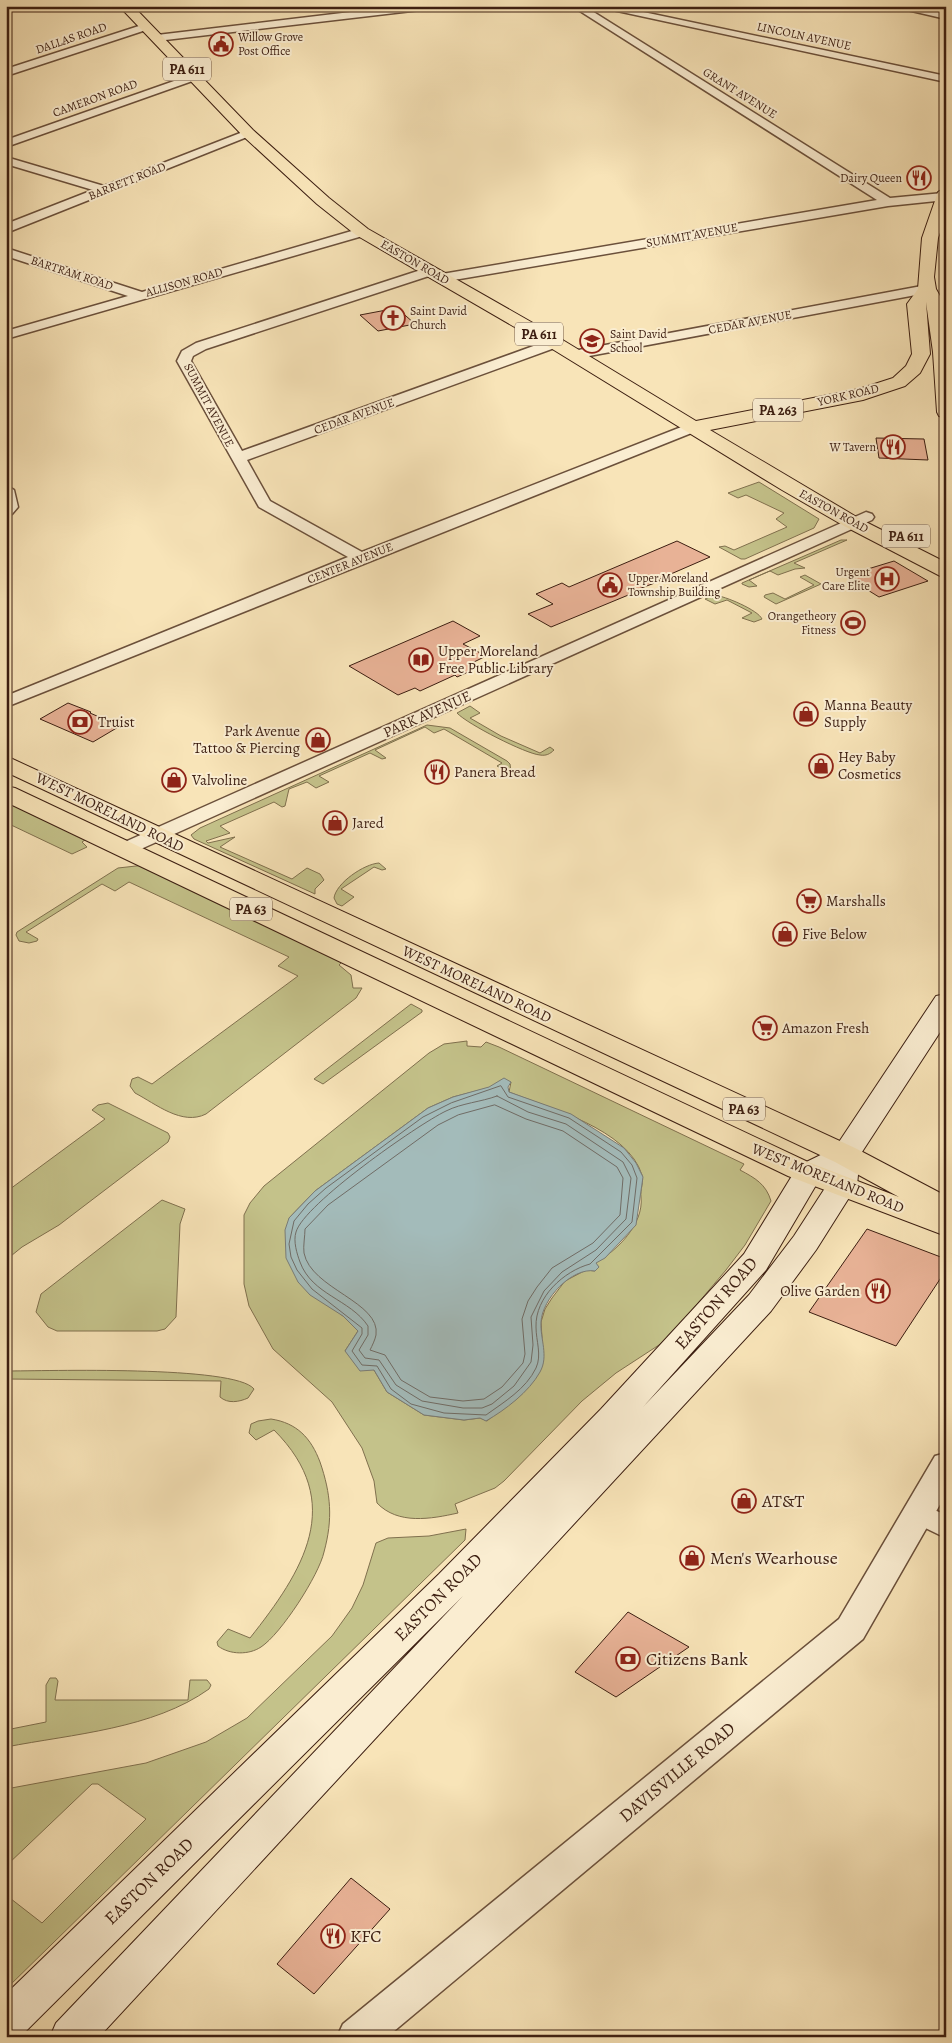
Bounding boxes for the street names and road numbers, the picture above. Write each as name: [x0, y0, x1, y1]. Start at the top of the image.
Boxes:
street label: DALLAS ROAD: [33, 18, 109, 58]
street label: LINCOLN AVENUE: [755, 18, 853, 54]
road number: PA 611: [163, 58, 211, 80]
street label: GRANT AVENUE: [700, 64, 780, 122]
street label: CAMERON ROAD: [50, 75, 140, 121]
street label: BARRETT ROAD: [86, 158, 168, 204]
street label: SUMMIT AVENUE: [645, 219, 739, 251]
street label: EASTON ROAD: [378, 236, 452, 288]
street label: BARTRAM ROAD: [29, 252, 115, 294]
street label: ALLISON ROAD: [143, 263, 224, 301]
street label: CEDAR AVENUE: [707, 306, 793, 338]
road number: PA 611: [515, 322, 563, 346]
street label: SUMMIT AVENUE: [180, 360, 238, 450]
street label: YORK ROAD: [815, 380, 880, 410]
street label: CEDAR AVENUE: [312, 394, 396, 438]
road number: PA 263: [753, 398, 803, 422]
street label: EASTON ROAD: [796, 485, 872, 537]
road number: PA 611: [882, 524, 930, 548]
street label: CENTER AVENUE: [305, 539, 395, 587]
street label: PARK AVENUE: [380, 686, 474, 742]
street label: WEST MORELAND ROAD: [32, 767, 187, 857]
road number: PA 63: [230, 898, 272, 921]
street label: WEST MORELAND ROAD: [398, 940, 555, 1027]
road number: PA 63: [723, 1098, 765, 1120]
street label: WEST MORELAND ROAD: [748, 1138, 907, 1218]
street label: EASTON ROAD: [669, 1252, 763, 1354]
street label: EASTON ROAD: [389, 1548, 487, 1646]
street label: DAVISVILLE ROAD: [614, 1716, 740, 1828]
street label: EASTON ROAD: [99, 1832, 199, 1930]

